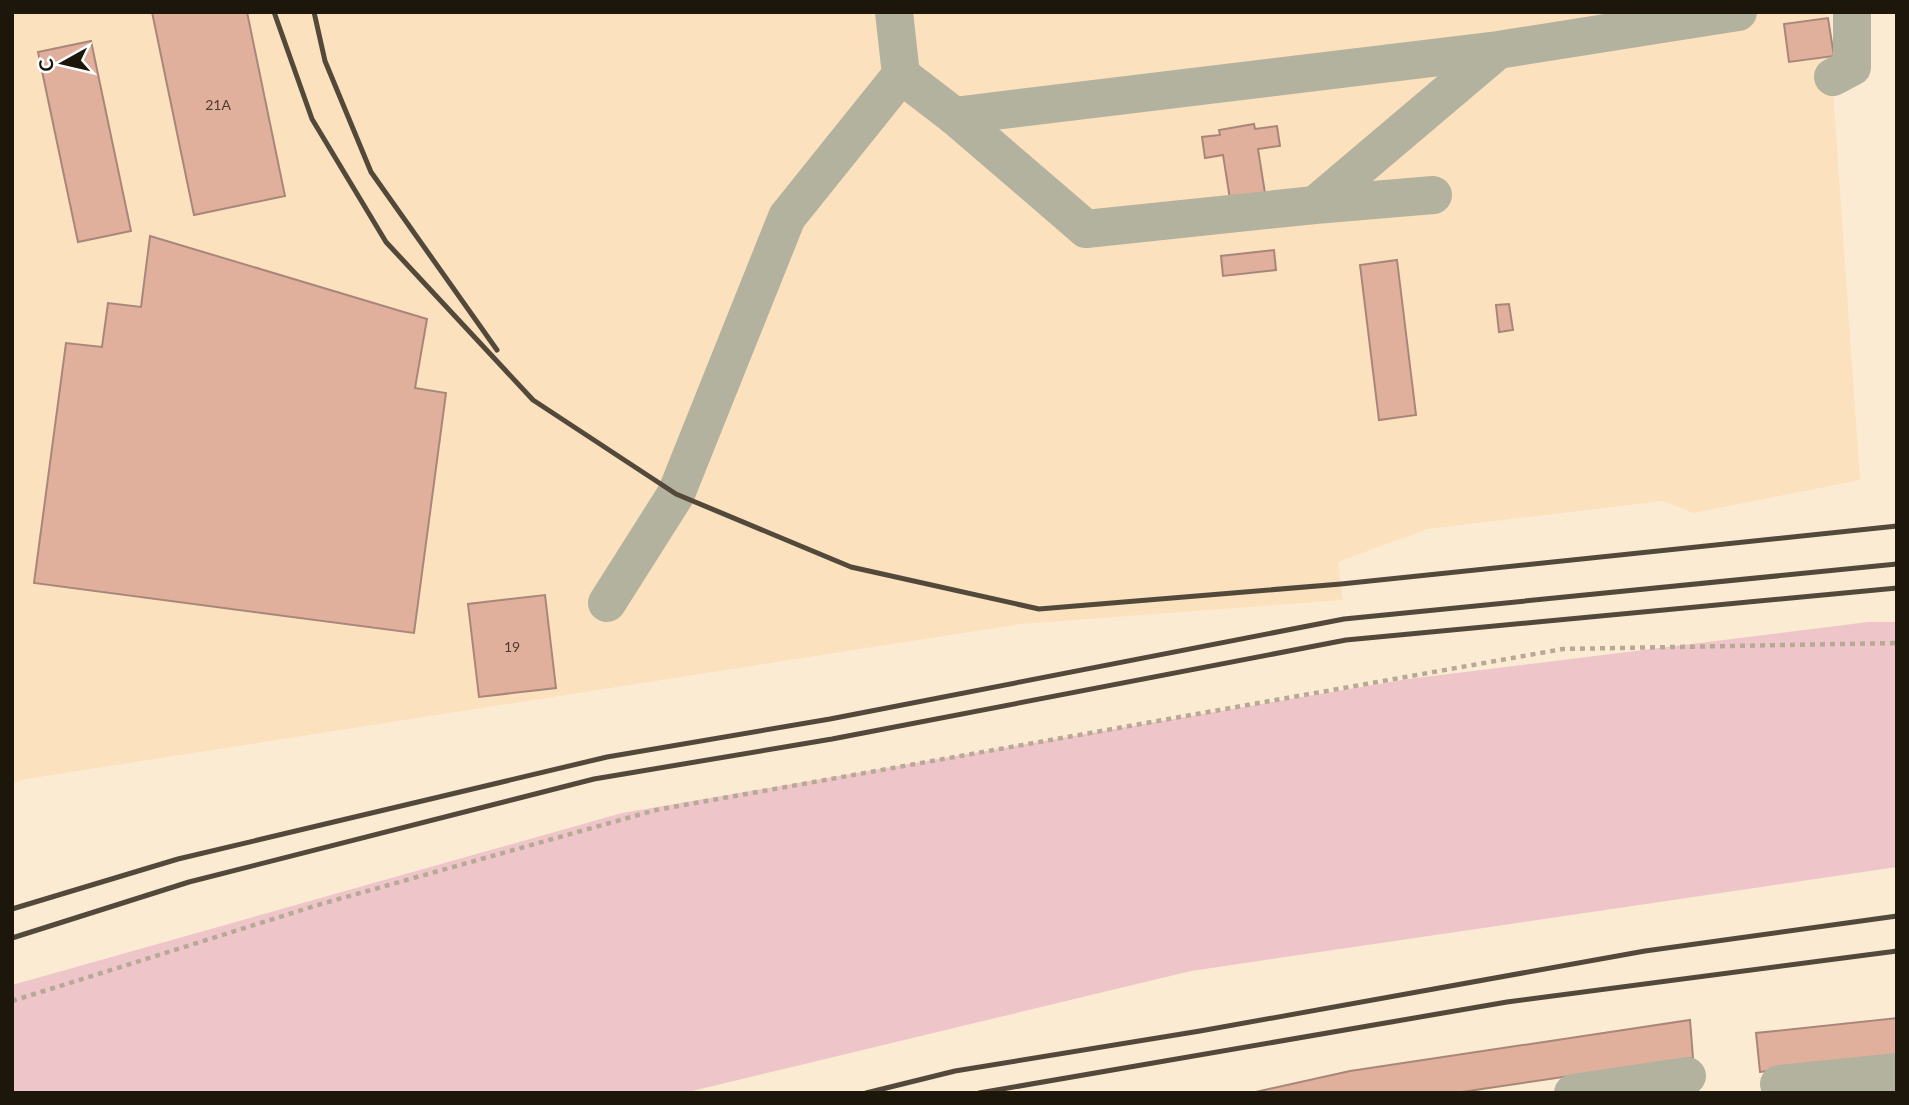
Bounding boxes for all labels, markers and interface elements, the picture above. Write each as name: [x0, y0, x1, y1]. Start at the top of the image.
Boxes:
north arrow: [28, 28, 98, 98]
text: С: [33, 57, 58, 73]
house number: 21А: [205, 96, 231, 113]
house number: 19: [504, 638, 520, 655]

